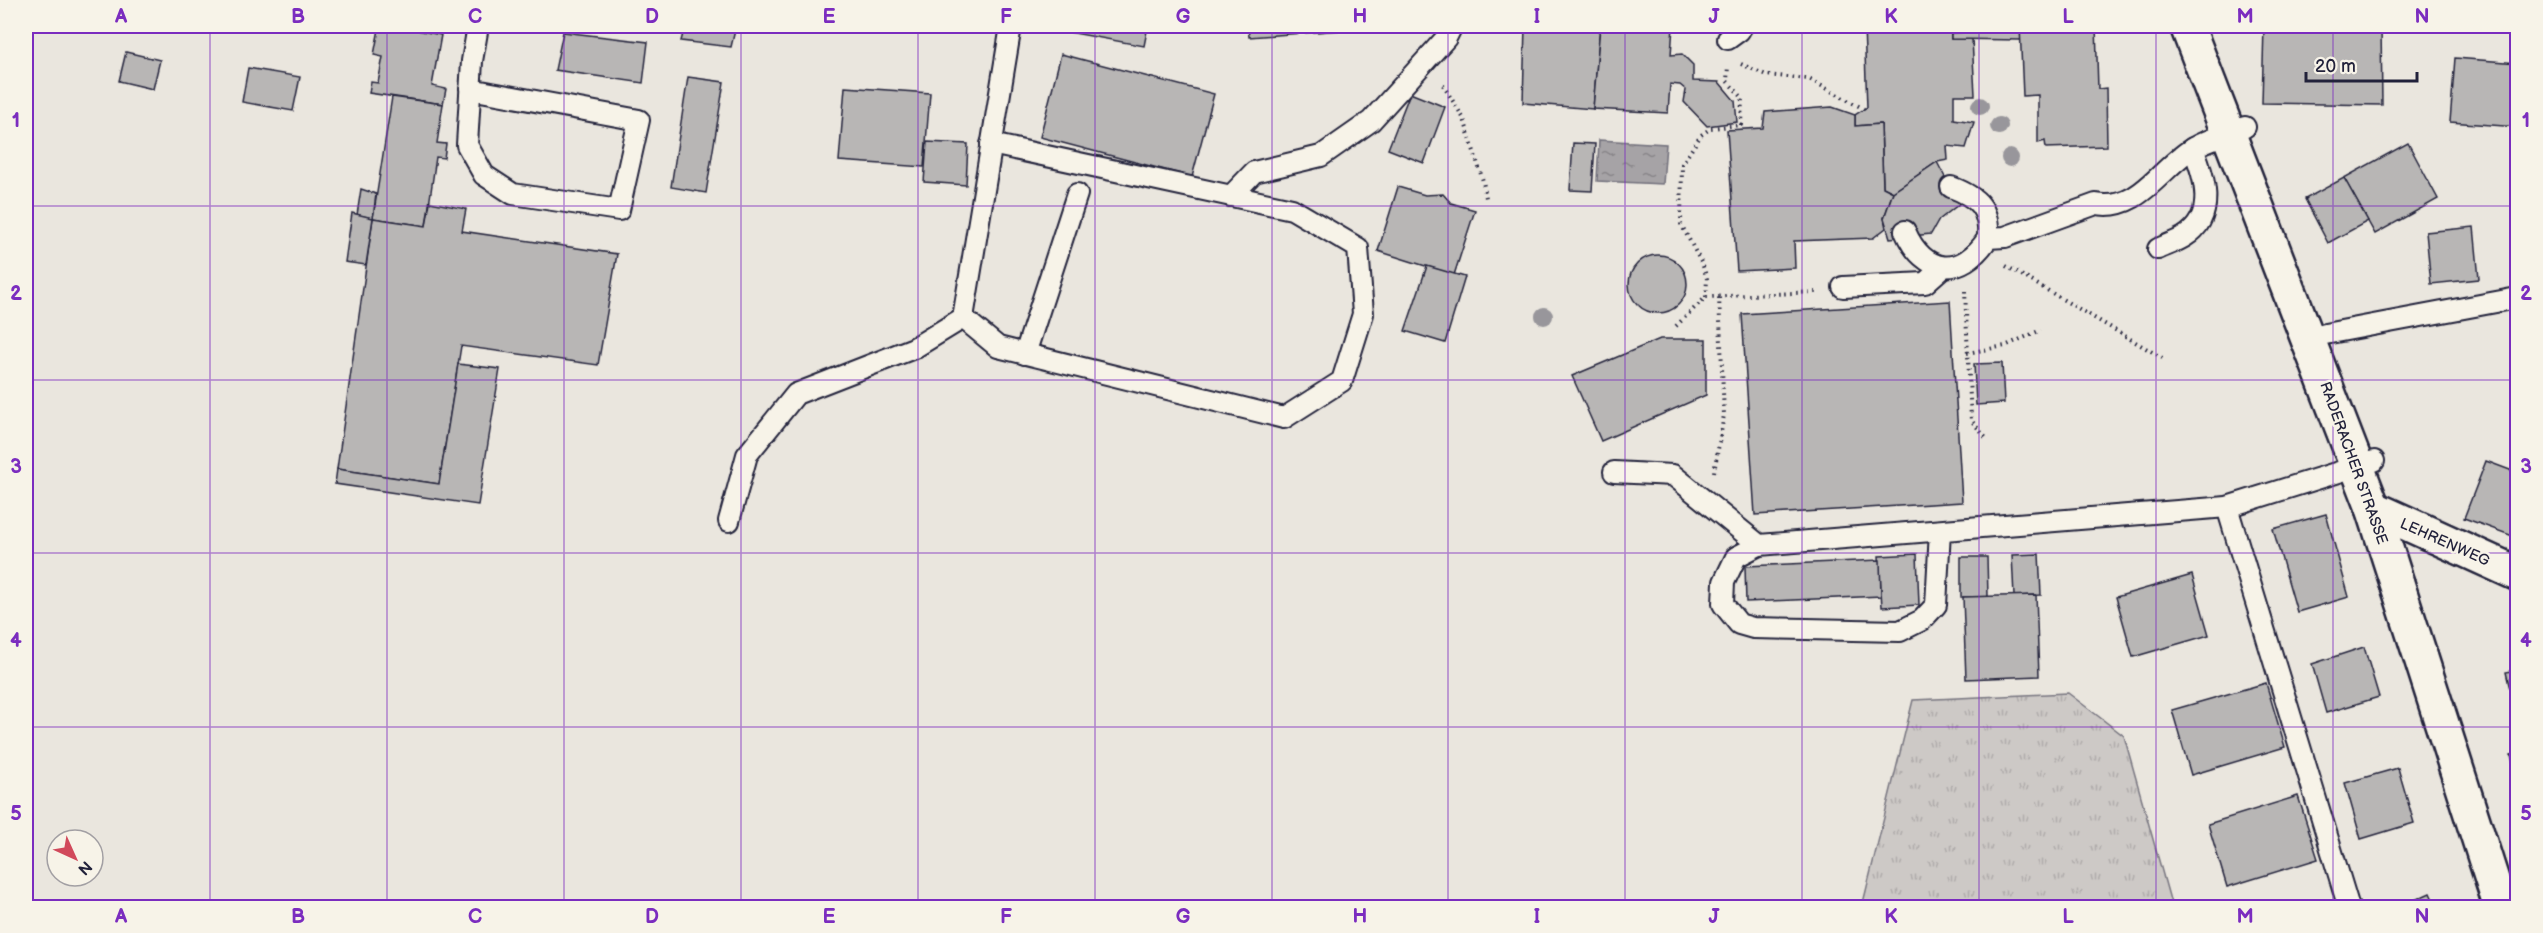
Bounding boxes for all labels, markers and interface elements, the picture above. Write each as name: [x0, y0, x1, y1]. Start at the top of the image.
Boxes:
text: A: [114, 5, 128, 29]
text: B: [291, 5, 305, 29]
text: C: [468, 5, 482, 29]
text: D: [645, 5, 659, 29]
text: E: [823, 5, 836, 29]
text: F: [1000, 5, 1012, 29]
text: G: [1176, 5, 1191, 29]
text: H: [1353, 5, 1367, 29]
text: I: [1534, 5, 1540, 29]
text: J: [1709, 5, 1721, 29]
text: K: [1884, 5, 1898, 29]
text: L: [2062, 5, 2074, 29]
text: M: [2236, 5, 2254, 29]
text: N: [2414, 5, 2430, 29]
scale bar: [2306, 45, 2417, 83]
text: 20 m: [2315, 56, 2356, 77]
text: 1: [12, 109, 20, 133]
text: 1: [2522, 109, 2530, 133]
text: 2: [10, 282, 22, 306]
text: 2: [2520, 282, 2532, 306]
street label: RADERACHER STRASSE: [2315, 379, 2392, 547]
text: 3: [10, 455, 22, 479]
text: 3: [2520, 455, 2532, 479]
street label: LEHRENWEG: [2397, 514, 2493, 571]
text: 4: [10, 629, 22, 653]
text: 4: [2520, 629, 2532, 653]
text: 5: [10, 802, 22, 826]
text: 5: [2520, 802, 2532, 826]
north arrow: [45, 828, 105, 888]
text: N: [74, 857, 96, 879]
text: A: [114, 905, 128, 929]
text: B: [291, 905, 305, 929]
text: C: [468, 905, 482, 929]
text: D: [645, 905, 659, 929]
text: E: [823, 905, 836, 929]
text: F: [1000, 905, 1012, 929]
text: G: [1176, 905, 1191, 929]
text: H: [1353, 905, 1367, 929]
text: I: [1534, 905, 1540, 929]
text: J: [1709, 905, 1721, 929]
text: K: [1884, 905, 1898, 929]
text: L: [2062, 905, 2074, 929]
text: M: [2236, 905, 2254, 929]
text: N: [2414, 905, 2430, 929]

